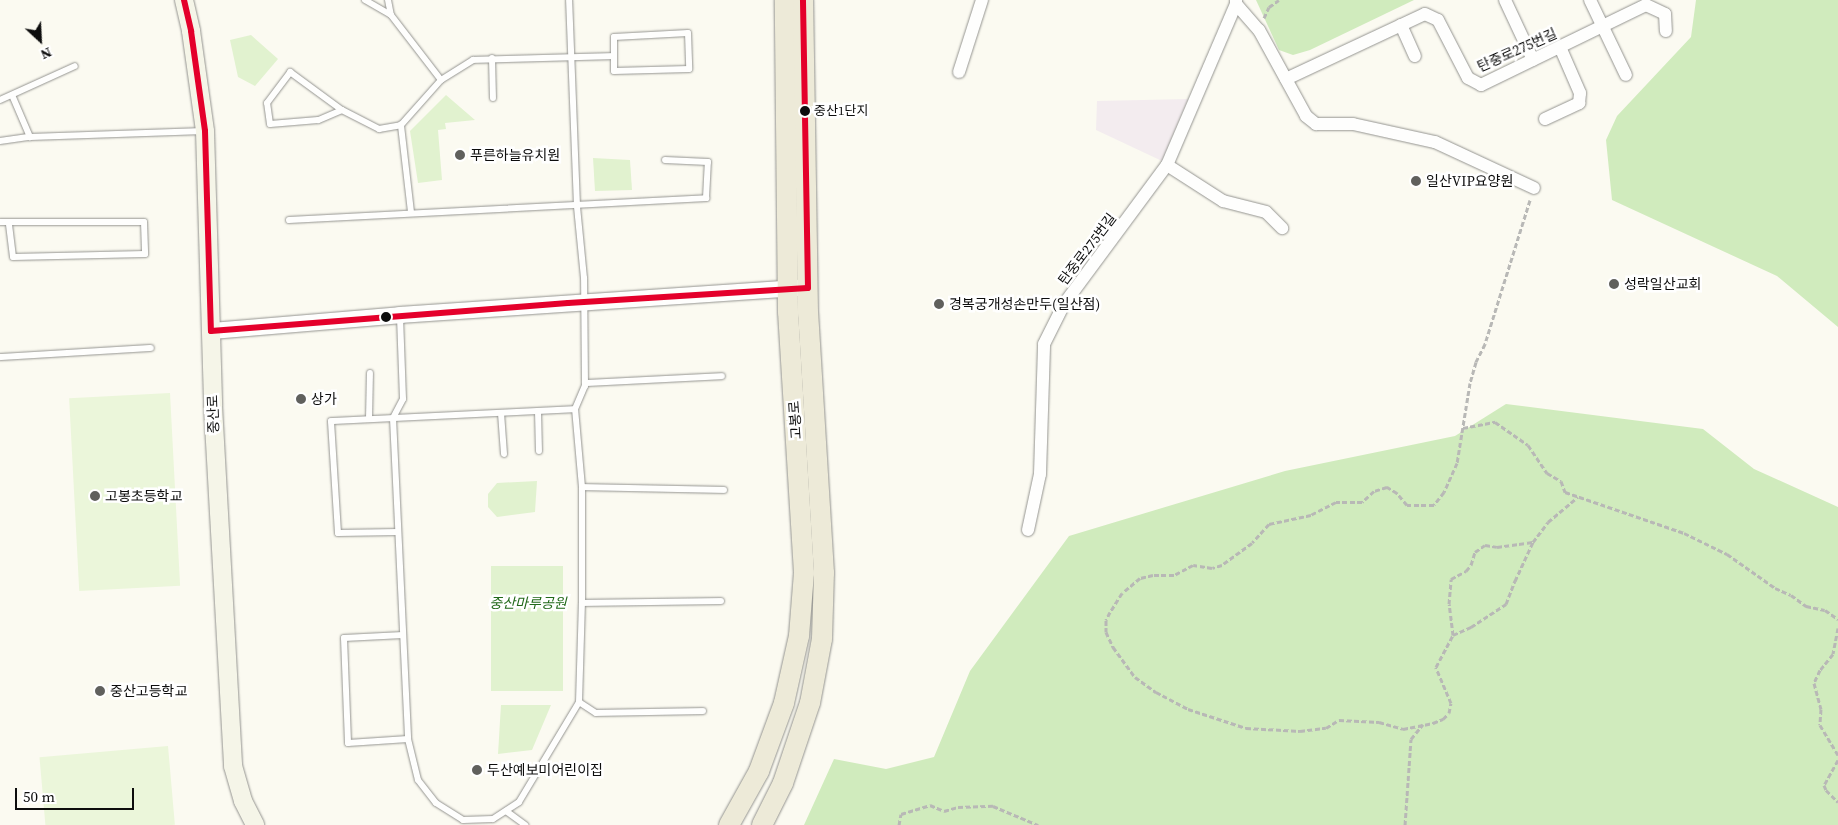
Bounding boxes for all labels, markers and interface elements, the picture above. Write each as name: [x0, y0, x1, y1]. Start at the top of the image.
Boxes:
north arrow: [15, 15, 65, 65]
street label: 탄중로275번길: [1475, 25, 1559, 75]
text: N: [37, 42, 55, 65]
place label: 중산1단지: [814, 103, 868, 119]
marker: 중산1단지: [800, 106, 810, 116]
place label: 푸른하늘유치원: [470, 147, 560, 163]
marker: 푸른하늘유치원: [454, 149, 466, 161]
place label: 일산VIP요양원: [1426, 173, 1513, 189]
marker: 일산VIP요양원: [1410, 175, 1422, 187]
street label: 탄중로275번길: [1055, 210, 1119, 288]
place label: 성락일산교회: [1624, 276, 1701, 292]
marker: 성락일산교회: [1608, 278, 1620, 290]
place label: 경복궁개성손만두(일산점): [949, 296, 1100, 312]
marker: 경복궁개성손만두(일산점): [933, 298, 945, 310]
unlabelled marker: [381, 312, 391, 322]
place label: 상가: [311, 391, 337, 407]
marker: 상가: [295, 393, 307, 405]
street label: 중산로: [204, 394, 222, 434]
street label: 고봉로: [785, 400, 805, 440]
place label: 고봉초등학교: [105, 488, 182, 504]
marker: 고봉초등학교: [89, 490, 101, 502]
park label: 중산마루공원: [489, 595, 567, 611]
place label: 중산고등학교: [110, 683, 187, 699]
marker: 중산고등학교: [94, 685, 106, 697]
place label: 두산예보미어린이집: [487, 762, 603, 778]
marker: 두산예보미어린이집: [471, 764, 483, 776]
scale bar: [18, 778, 136, 810]
text: 50 m: [23, 786, 55, 807]

